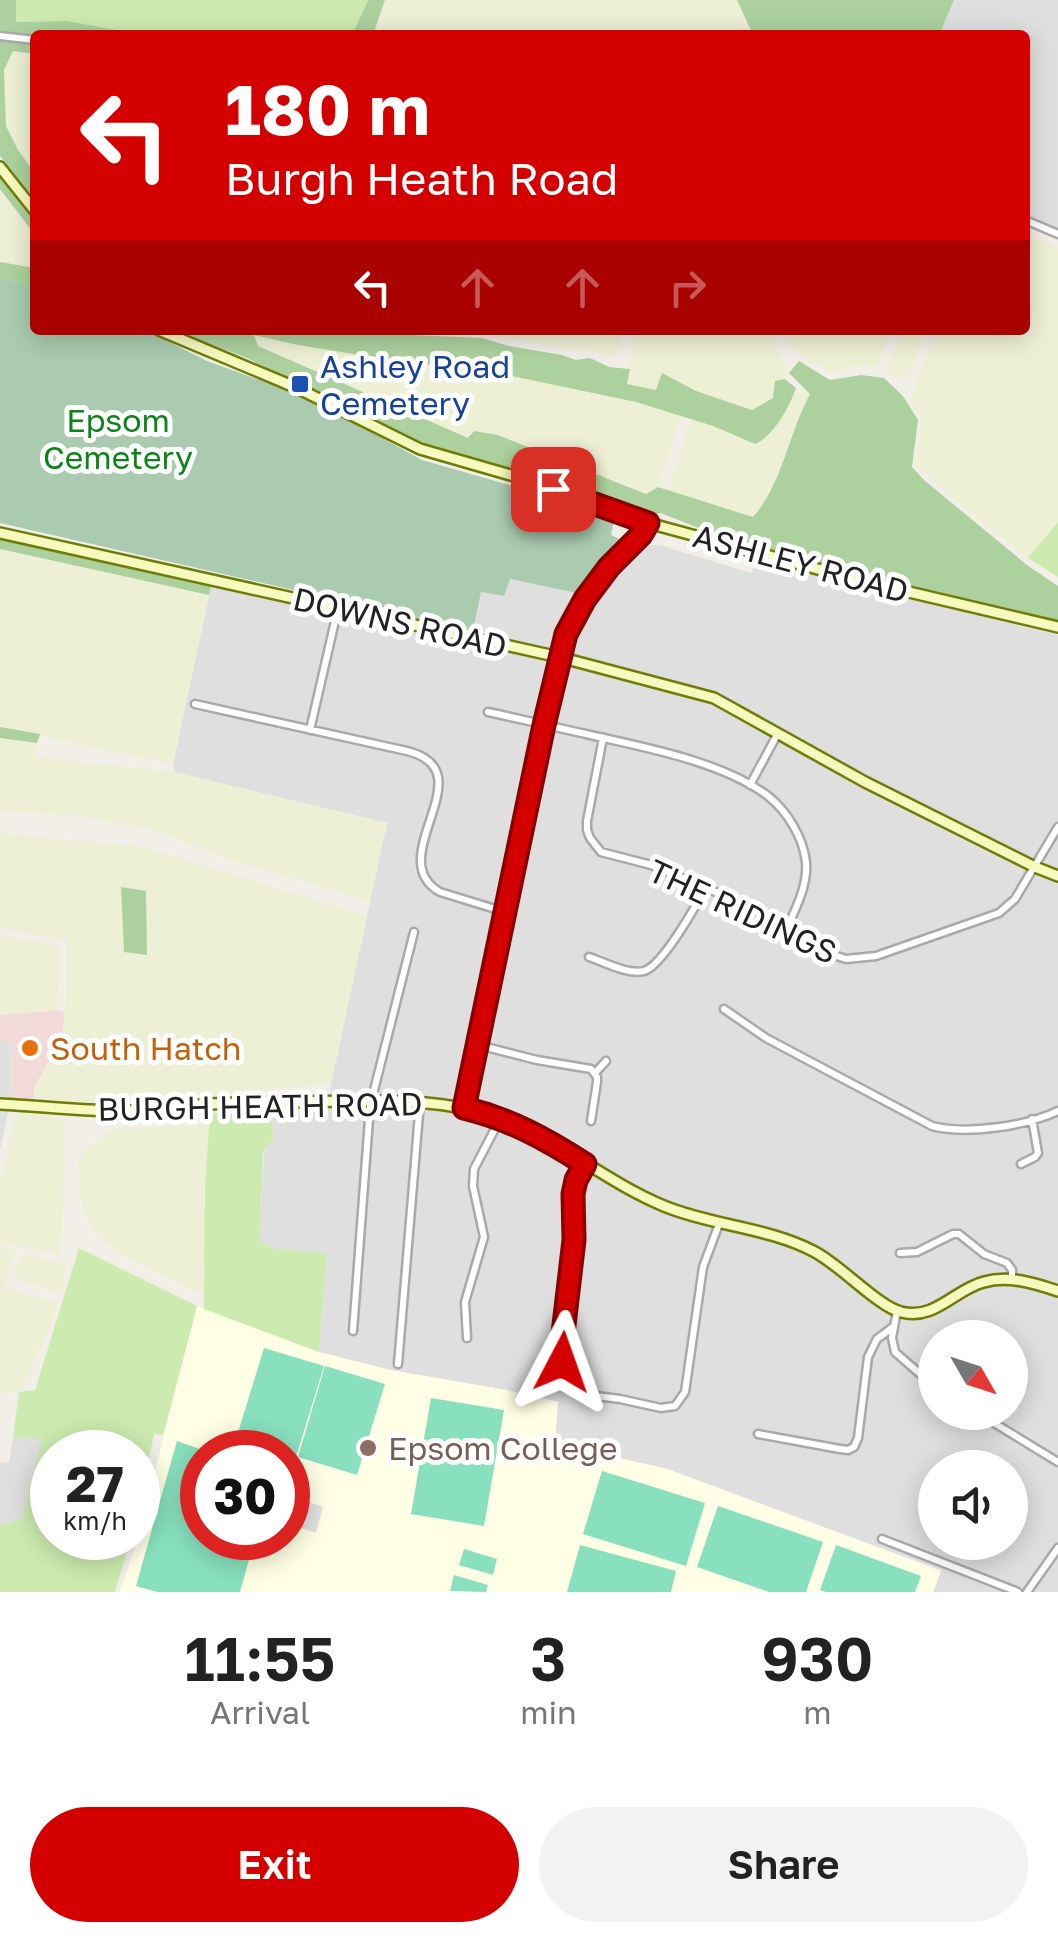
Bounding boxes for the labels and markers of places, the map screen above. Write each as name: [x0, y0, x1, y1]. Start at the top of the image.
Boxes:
place label: Ashley Road Cemetery: [320, 347, 510, 422]
marker: Ashley Road Cemetery: [289, 373, 311, 395]
pin: [511, 447, 596, 532]
place label: South Hatch: [50, 1029, 242, 1067]
marker: South Hatch: [19, 1037, 41, 1059]
place label: Epsom College: [388, 1429, 618, 1467]
marker: Epsom College: [357, 1437, 379, 1459]

